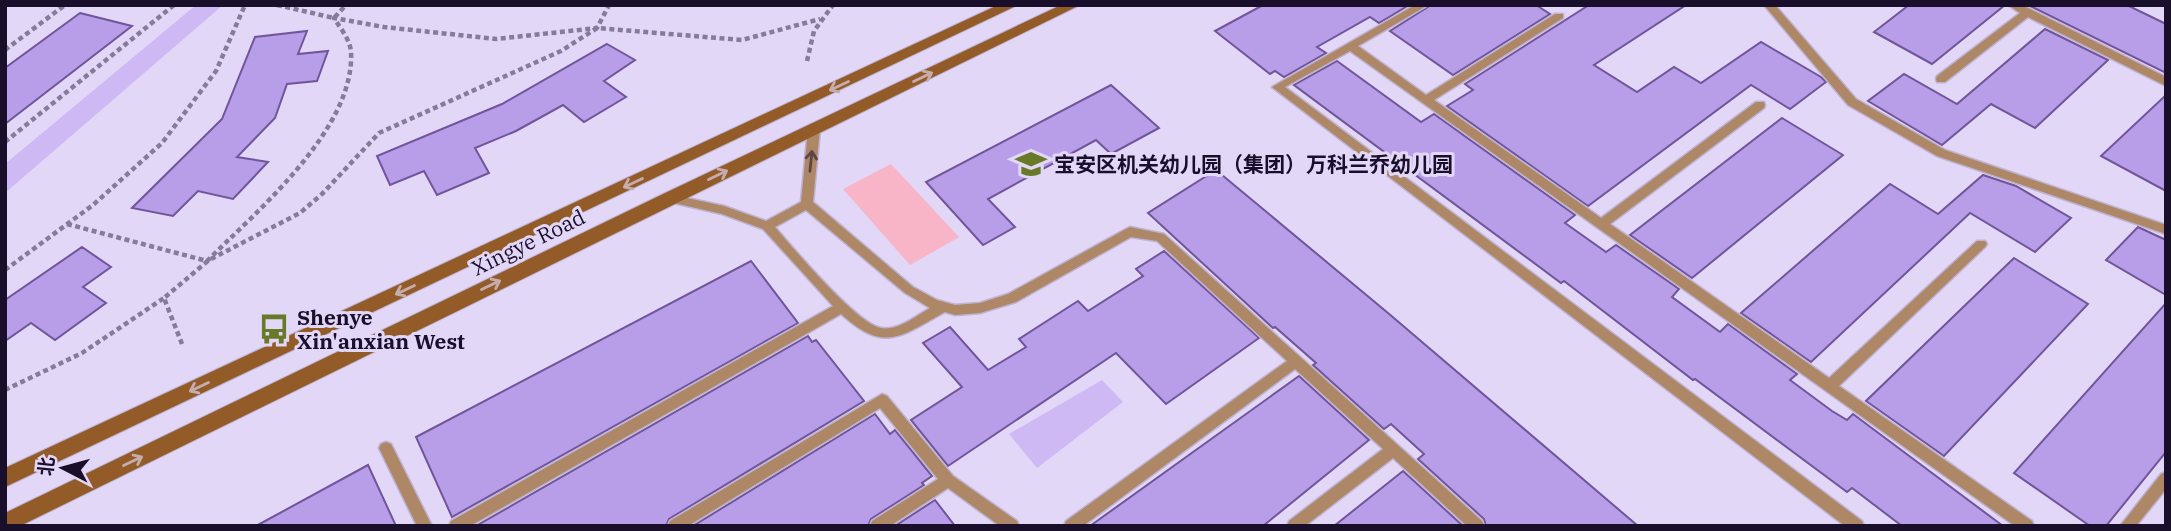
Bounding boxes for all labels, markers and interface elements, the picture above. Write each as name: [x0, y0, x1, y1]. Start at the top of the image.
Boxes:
one-way arrow: [912, 70, 933, 83]
one-way arrow: [829, 80, 850, 94]
school or university icon: 宝安区机关幼儿园（集团）万科兰乔幼儿园: [1014, 147, 1048, 181]
one-way arrow: [805, 150, 818, 173]
place label: 宝安区机关幼儿园（集团）万科兰乔幼儿园: [1054, 150, 1453, 178]
one-way arrow: [706, 168, 728, 181]
one-way arrow: [623, 177, 644, 190]
street label: Xingye Road: [467, 202, 590, 282]
one-way arrow: [480, 278, 501, 292]
one-way arrow: [395, 284, 416, 298]
place label: Shenye Xin'anxian West: [297, 303, 465, 355]
bus stop icon: Shenye Xin'anxian West: [257, 312, 291, 346]
one-way arrow: [189, 381, 210, 394]
north arrow: [28, 433, 98, 503]
one-way arrow: [122, 453, 143, 467]
text: 北: [33, 456, 59, 477]

